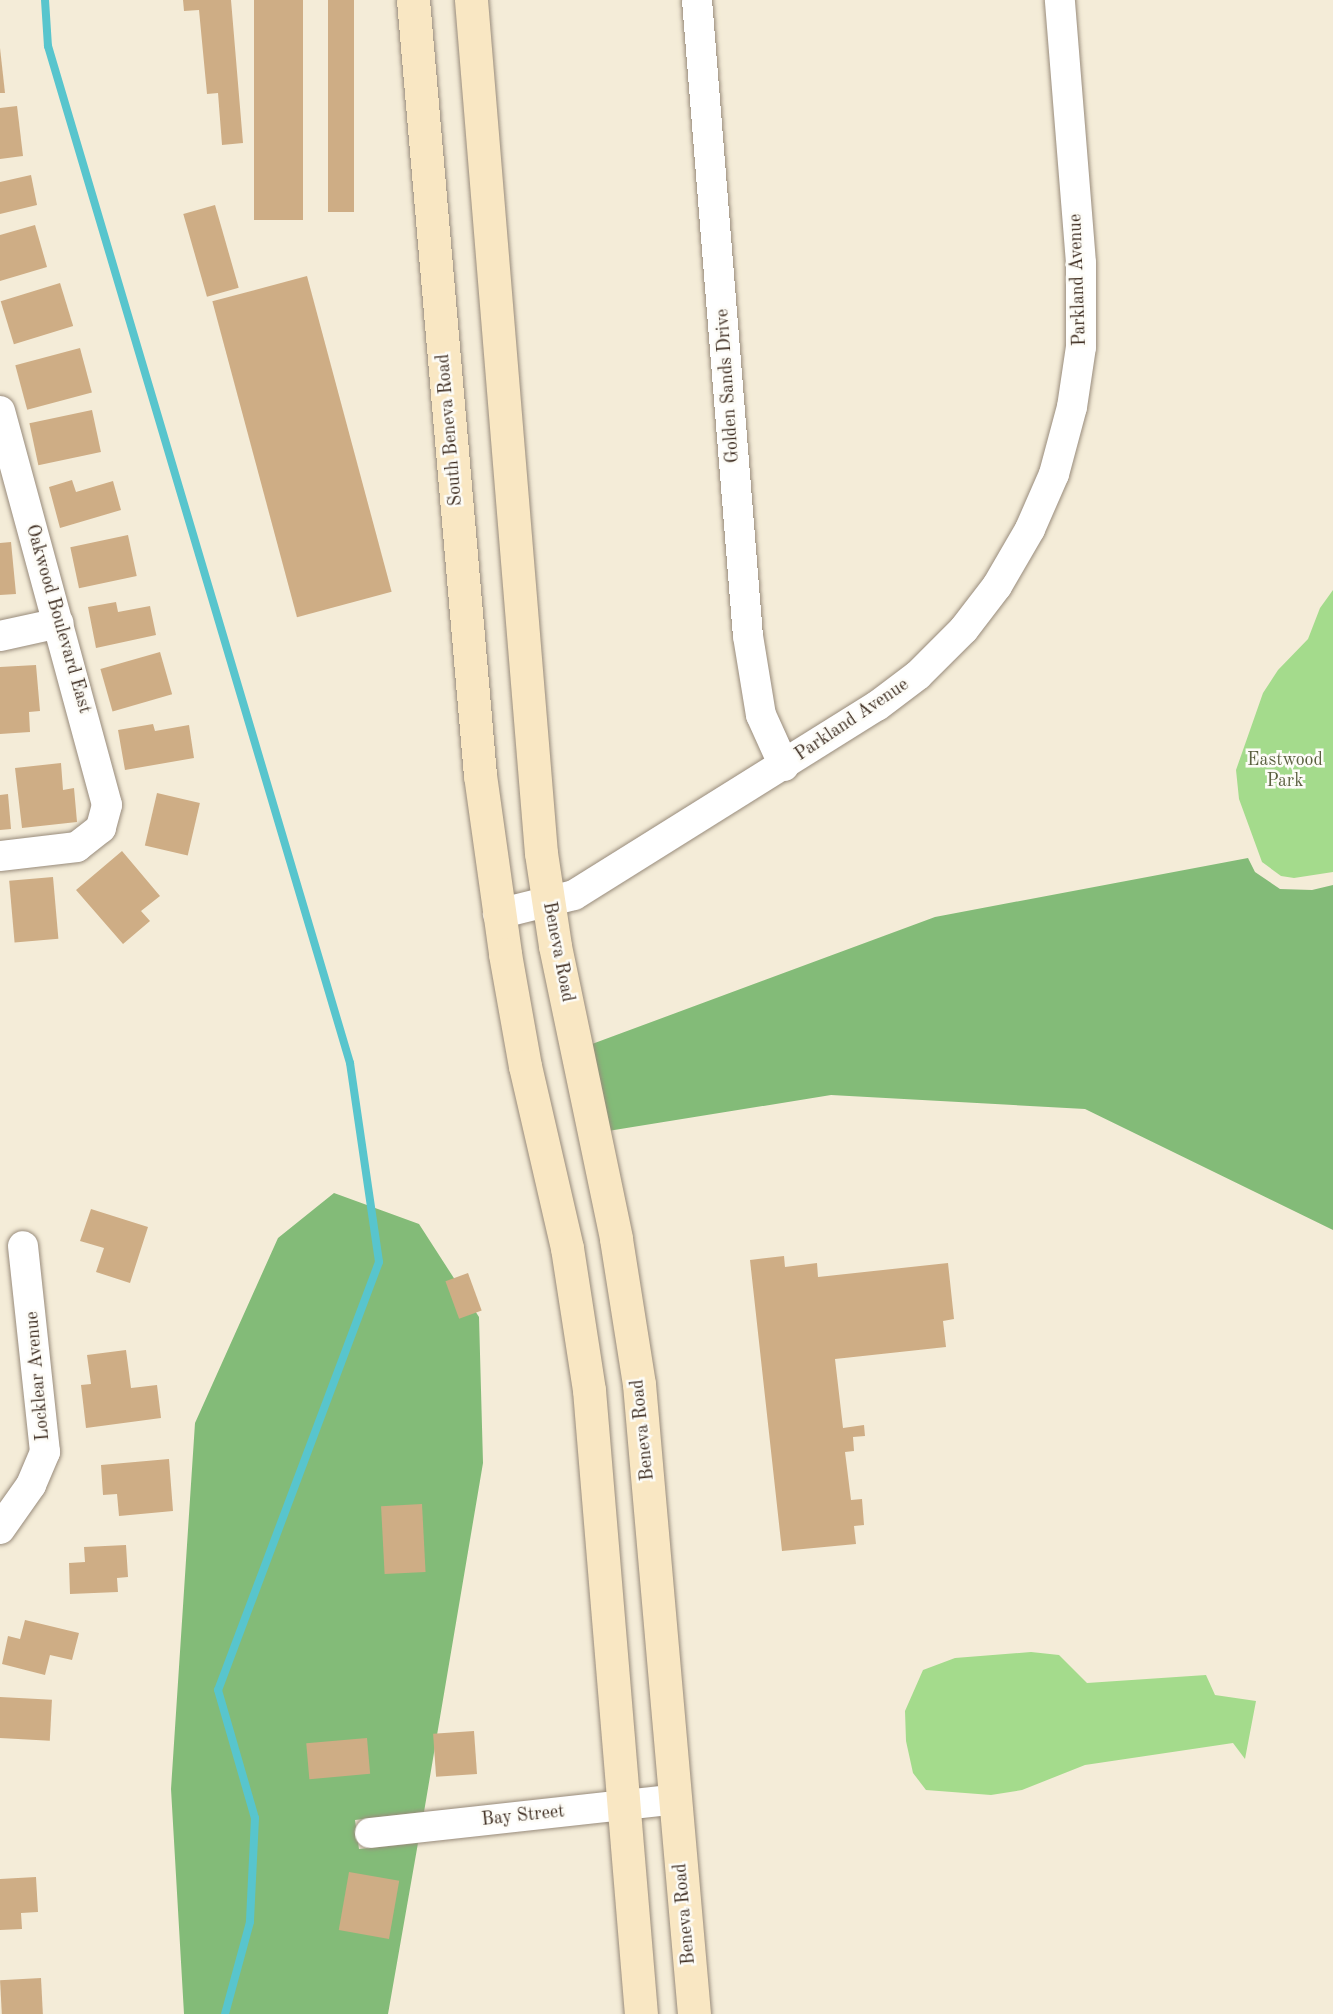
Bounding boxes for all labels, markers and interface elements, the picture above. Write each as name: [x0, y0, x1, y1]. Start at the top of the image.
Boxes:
street label: Parkland Avenue: [1065, 214, 1091, 346]
street label: Golden Sands Drive: [712, 308, 744, 464]
street label: South Beneva Road: [433, 353, 467, 507]
street label: Oakwood Boulevard East: [21, 522, 95, 716]
street label: Parkland Avenue: [791, 674, 913, 766]
park label: Eastwood Park: [1247, 750, 1323, 792]
street label: Beneva Road: [538, 900, 578, 1004]
street label: Locklear Avenue: [22, 1310, 54, 1442]
street label: Beneva Road: [627, 1378, 659, 1482]
street label: Bay Street: [480, 1801, 566, 1831]
street label: Beneva Road: [670, 1862, 700, 1966]

